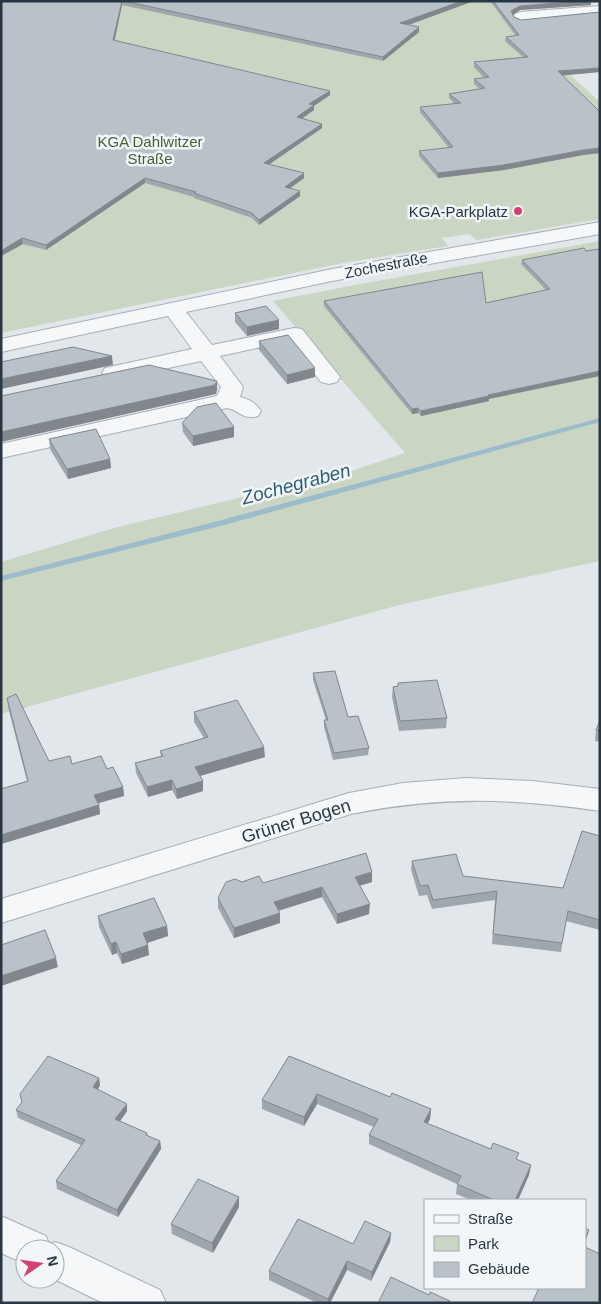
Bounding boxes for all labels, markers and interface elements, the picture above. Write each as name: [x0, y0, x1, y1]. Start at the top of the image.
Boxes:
park label: KGA Dahlwitzer Straße: [97, 133, 203, 167]
place label: KGA-Parkplatz: [409, 203, 508, 220]
marker: KGA-Parkplatz: [512, 205, 524, 217]
street label: Zochestraße: [343, 249, 429, 281]
water label: Zochegraben: [238, 459, 353, 509]
street label: Grüner Bogen: [239, 795, 353, 847]
legend: [424, 1199, 586, 1289]
text: Straße: [468, 1210, 513, 1227]
text: Park: [468, 1235, 499, 1252]
north arrow: [15, 1239, 65, 1289]
text: N: [44, 1254, 62, 1268]
text: Gebäude: [468, 1260, 530, 1277]

